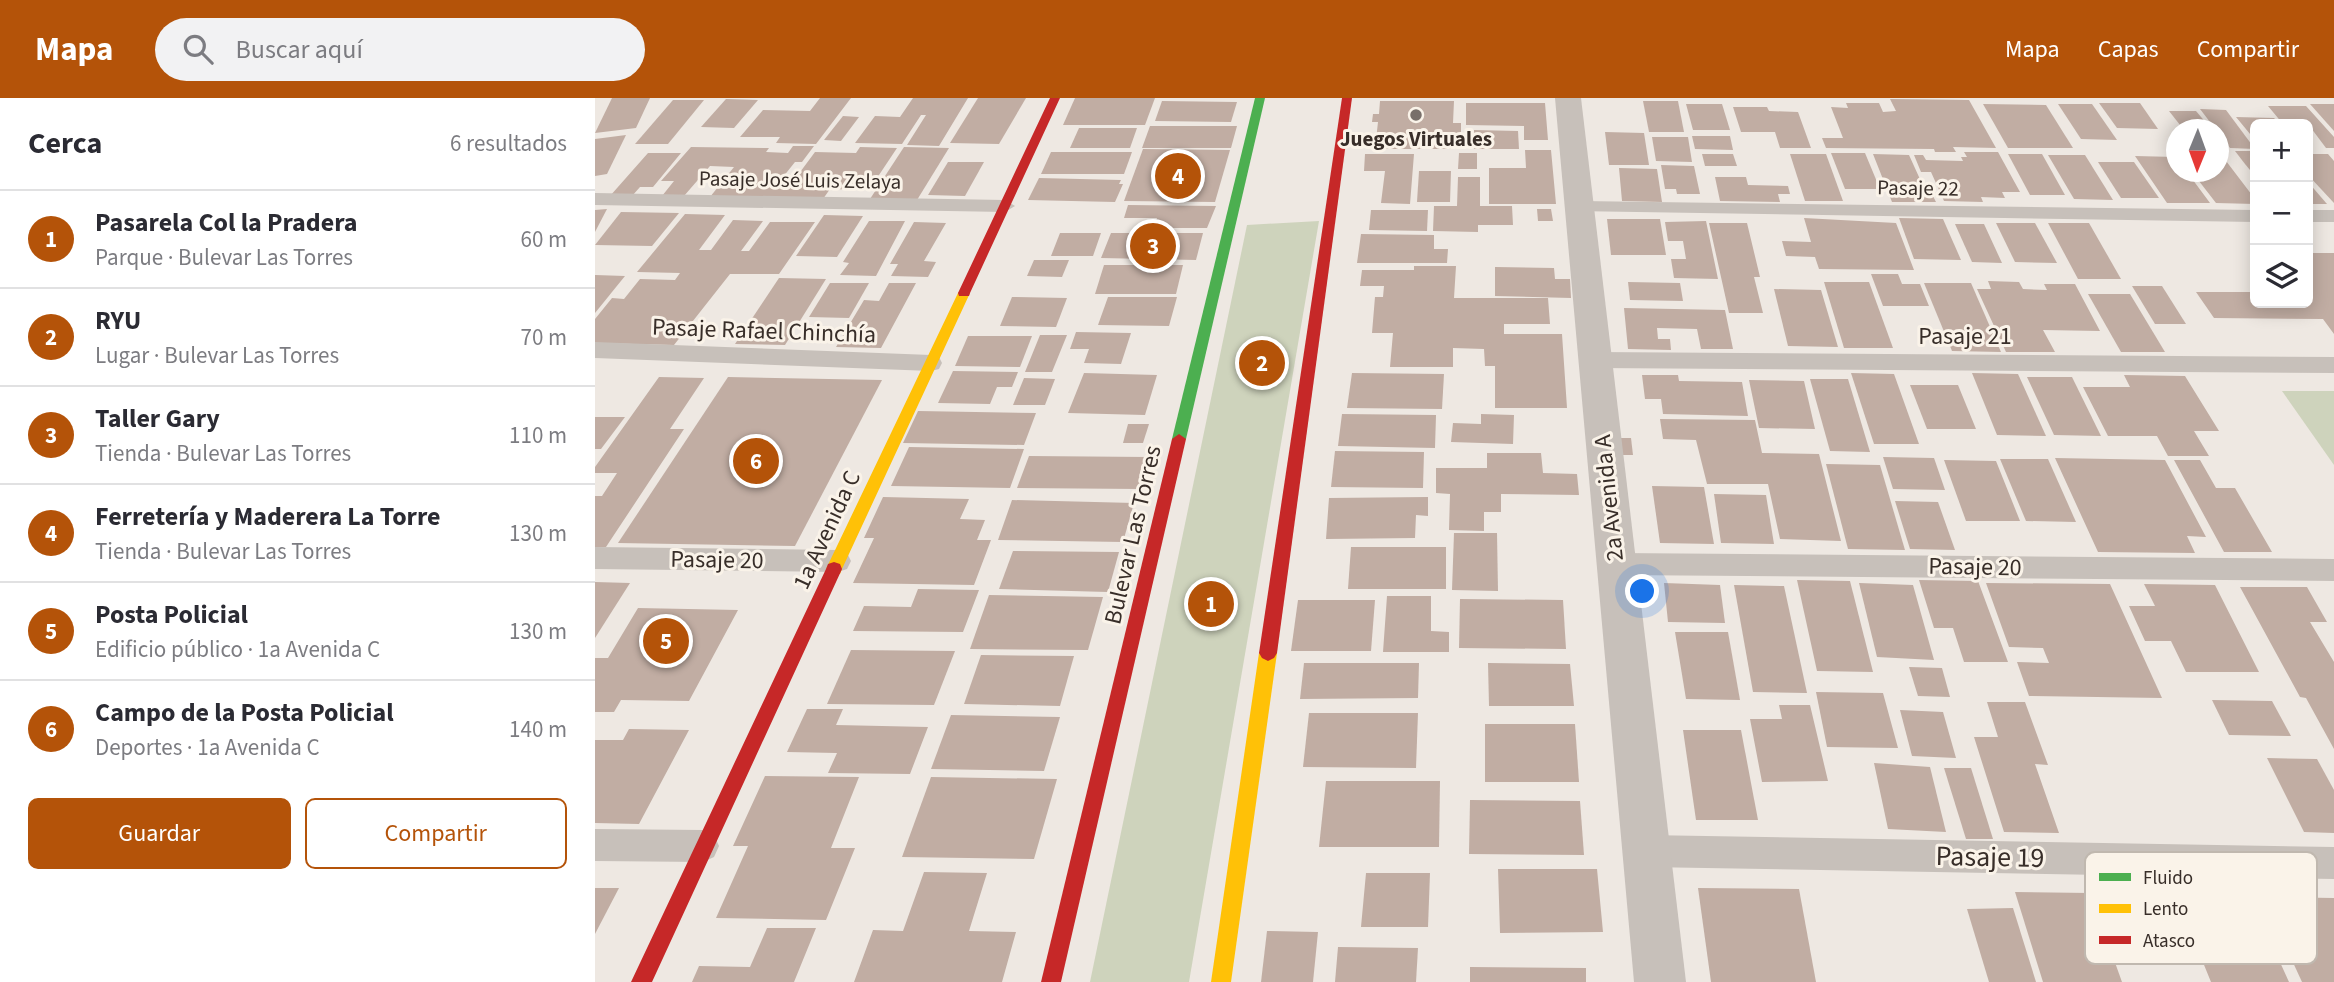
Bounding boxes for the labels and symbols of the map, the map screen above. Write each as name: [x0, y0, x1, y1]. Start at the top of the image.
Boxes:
marker: Juegos Virtuales: [1408, 107, 1424, 123]
north arrow: [2166, 119, 2229, 182]
place label: Juegos Virtuales: [1340, 124, 1492, 154]
pin: 4: [1155, 150, 1201, 202]
street label: Pasaje José Luis Zelaya: [699, 163, 901, 197]
street label: Pasaje 22: [1877, 172, 1959, 204]
pin: 3: [1130, 220, 1176, 272]
street label: Pasaje Rafael Chinchía: [651, 310, 877, 352]
street label: Pasaje 21: [1918, 319, 2012, 354]
pin: 2: [1239, 337, 1285, 389]
street label: 2a Avenida A: [1585, 433, 1633, 563]
pin: 6: [733, 435, 779, 487]
street label: Bulevar Las Torres: [1095, 442, 1171, 628]
street label: 1a Avenida C: [784, 465, 870, 595]
street label: Pasaje 20: [670, 542, 764, 578]
street label: Pasaje 20: [1928, 549, 2022, 585]
your location: [1625, 574, 1659, 608]
pin: 1: [1188, 578, 1234, 630]
pin: 5: [643, 615, 689, 667]
street label: Pasaje 19: [1935, 836, 2045, 878]
legend: [2085, 852, 2317, 964]
text: Fluido: [2143, 865, 2193, 892]
text: Lento: [2143, 896, 2188, 923]
text: Atasco: [2143, 928, 2195, 955]

